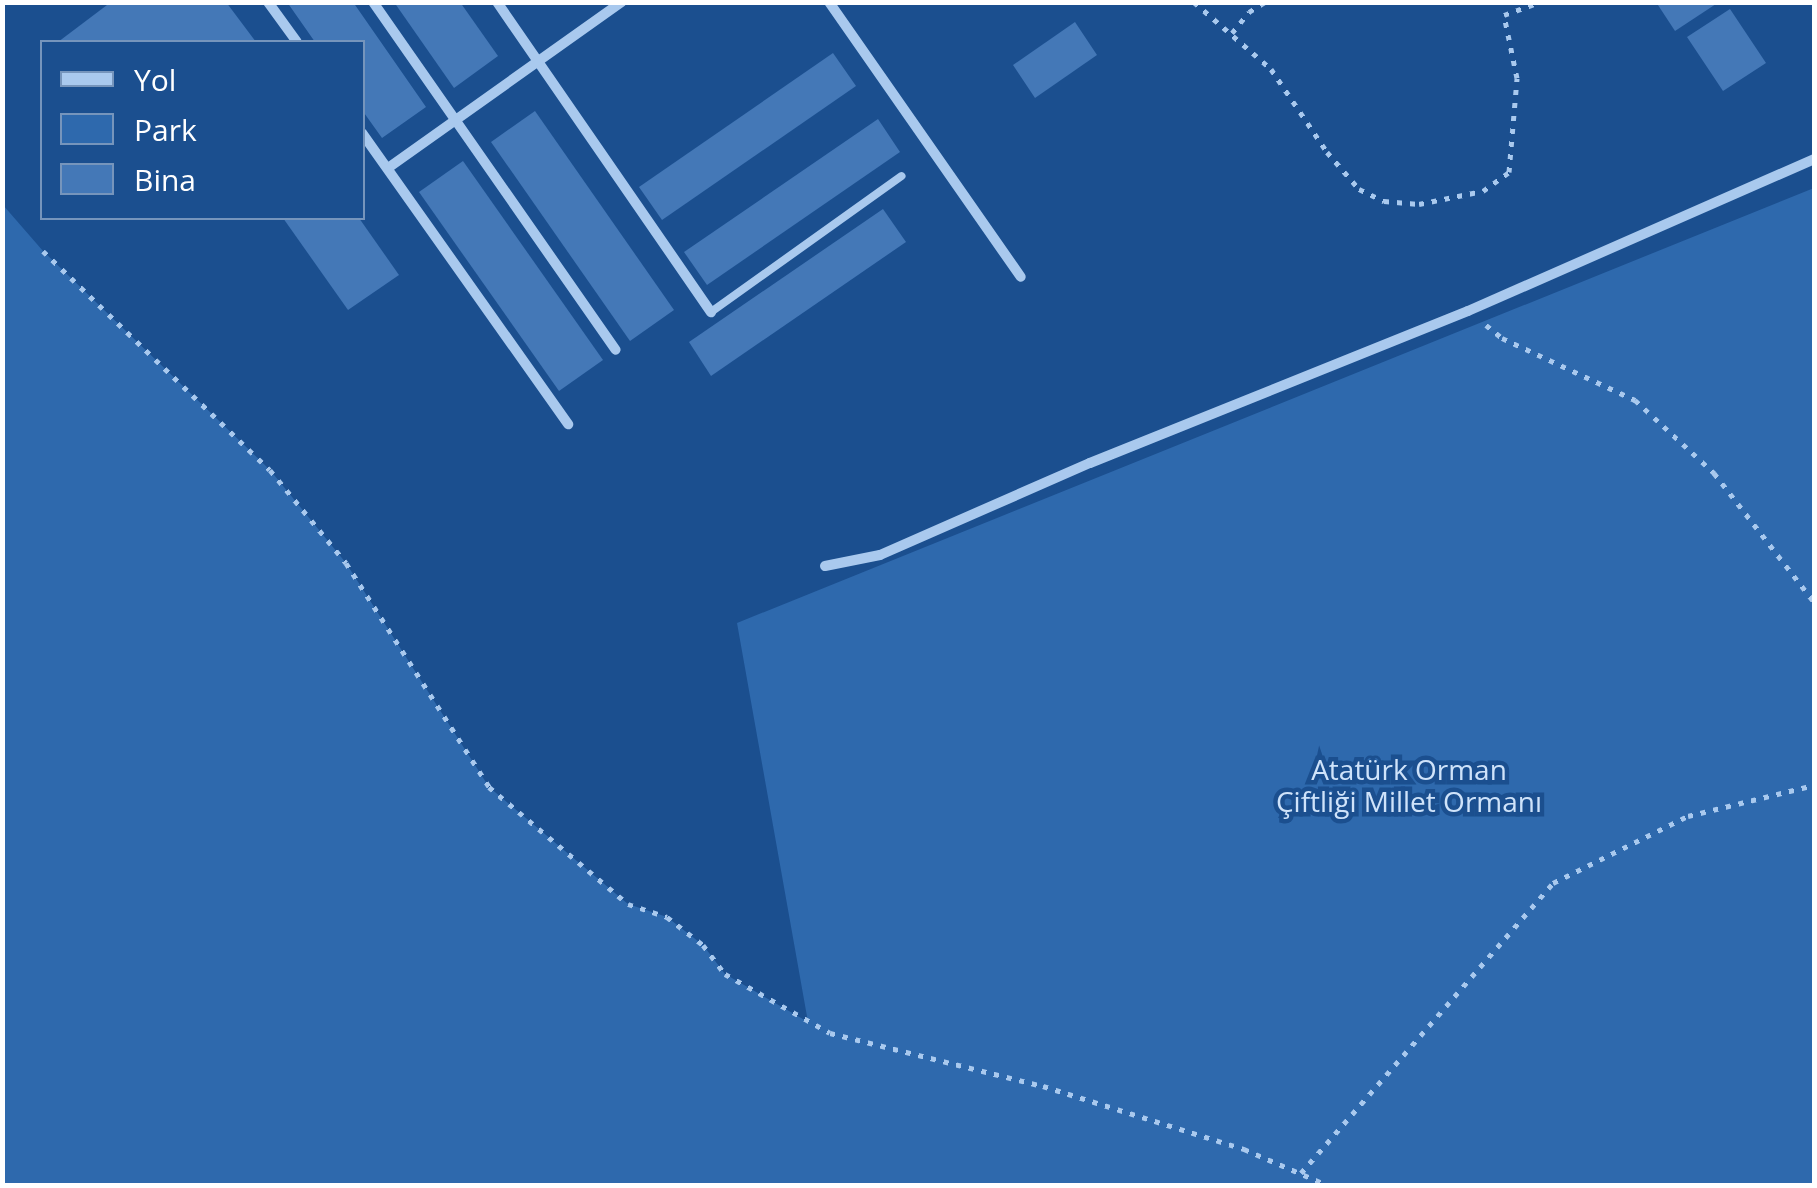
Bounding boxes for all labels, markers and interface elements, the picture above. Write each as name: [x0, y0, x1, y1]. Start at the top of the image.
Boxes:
legend: [40, 40, 365, 220]
text: Yol: [134, 59, 176, 100]
text: Park: [134, 109, 197, 150]
text: Bina: [134, 159, 196, 200]
park label: Atatürk Orman Çiftliği Millet Ormanı: [1276, 752, 1542, 818]

